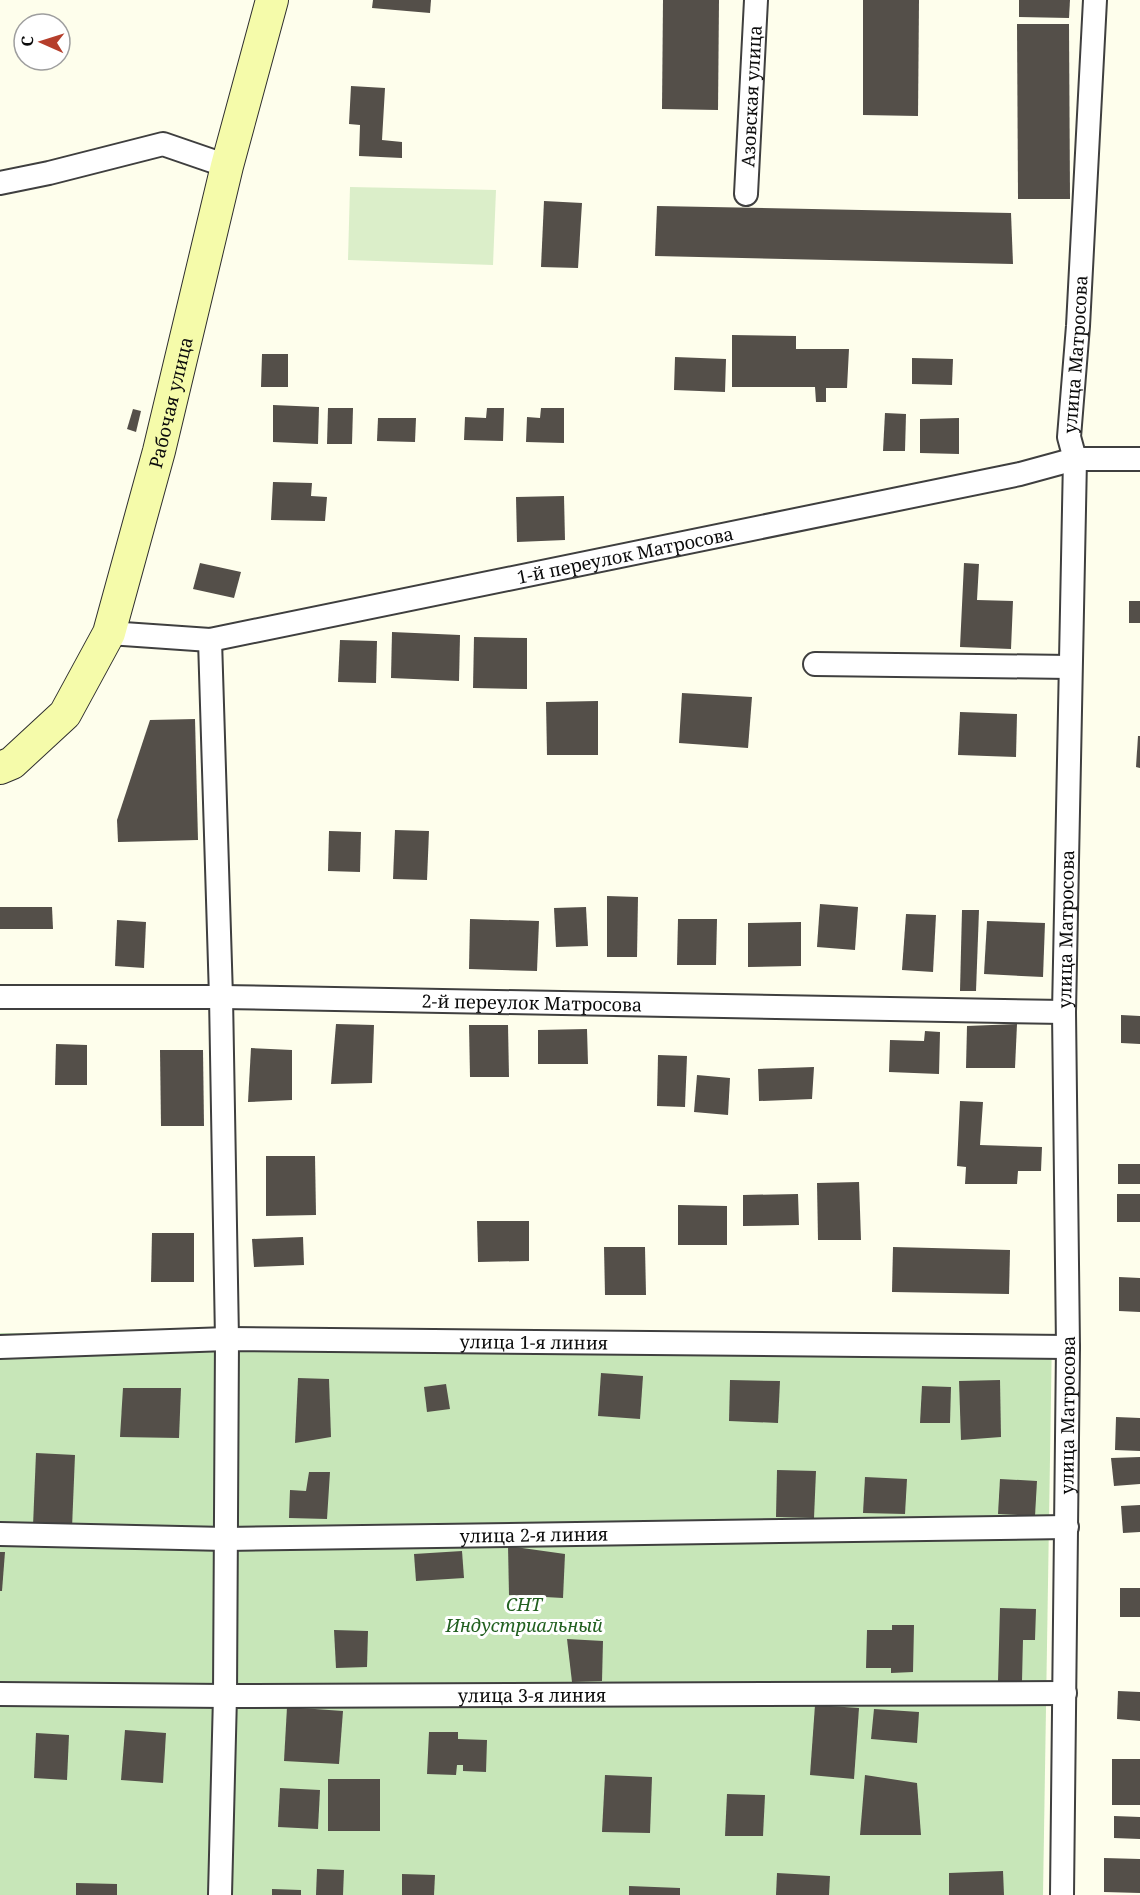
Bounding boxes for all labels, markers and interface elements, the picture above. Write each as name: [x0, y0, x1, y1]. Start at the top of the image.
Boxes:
north arrow: [12, 12, 72, 72]
street label: Азовская улица: [735, 25, 767, 168]
text: С: [16, 35, 38, 47]
street label: улица Матросова: [1057, 274, 1093, 434]
street label: Рабочая улица: [143, 334, 198, 471]
street label: 1-й переулок Матросова: [515, 521, 736, 589]
street label: улица Матросова: [1052, 850, 1079, 1009]
street label: 2-й переулок Матросова: [421, 989, 642, 1016]
street label: улица 1-я линия: [459, 1329, 608, 1355]
street label: улица Матросова: [1054, 1336, 1080, 1494]
street label: улица 2-я линия: [459, 1522, 608, 1548]
park label: СНТ Индустриальный: [444, 1592, 603, 1637]
street label: улица 3-я линия: [458, 1683, 606, 1707]

